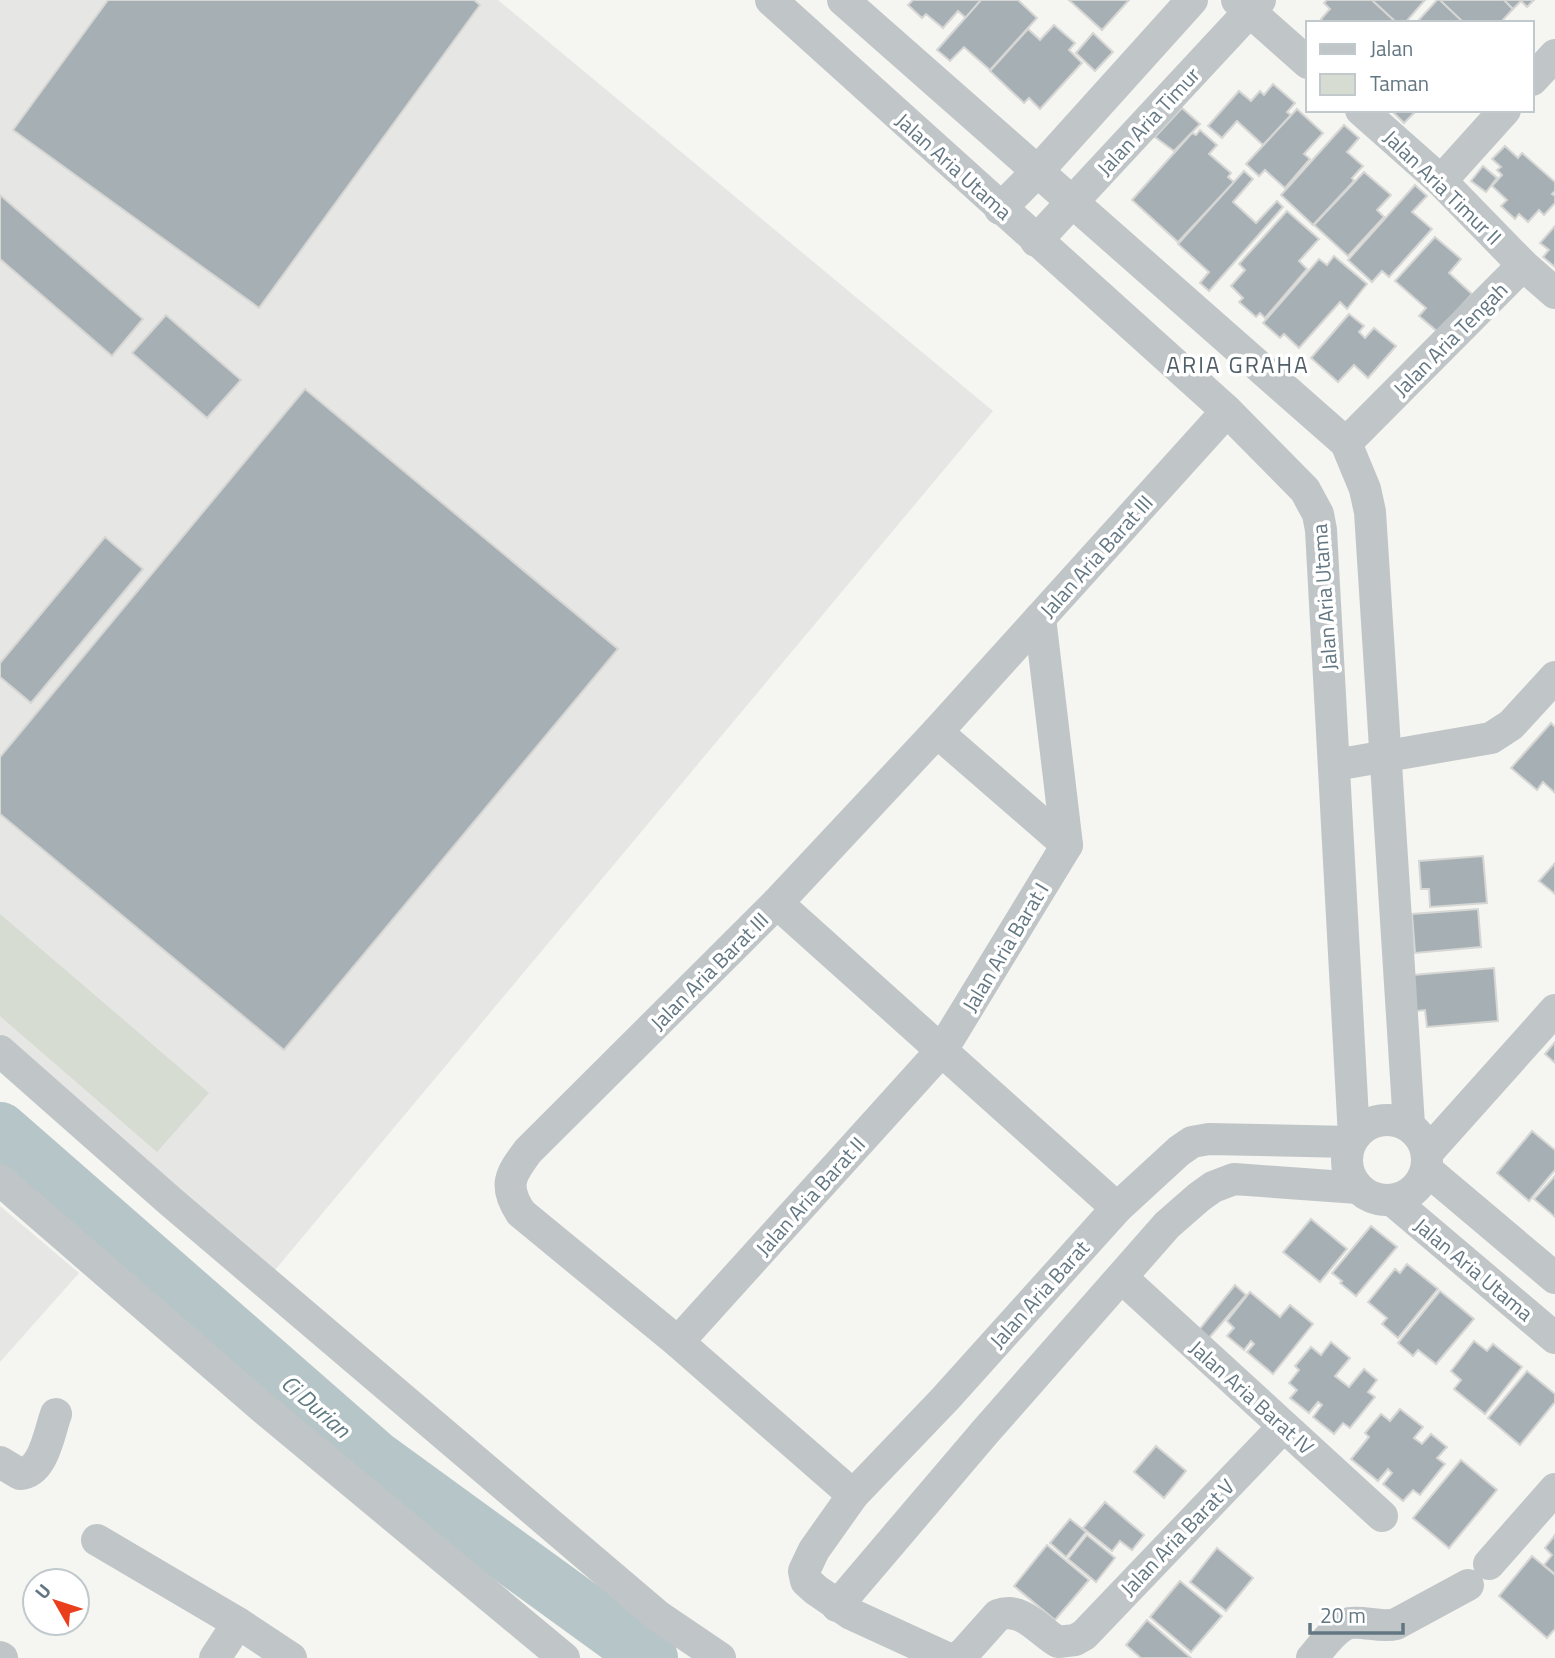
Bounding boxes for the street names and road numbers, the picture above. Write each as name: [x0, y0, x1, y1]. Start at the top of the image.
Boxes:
street label: Jalan Aria Timur: [1089, 59, 1207, 183]
street label: Jalan Aria Utama: [889, 105, 1020, 227]
street label: Jalan Aria Timur II: [1377, 122, 1509, 252]
street label: Jalan Aria Tengah: [1385, 274, 1515, 404]
street label: Jalan Aria Barat III: [1032, 487, 1160, 625]
street label: Jalan Aria Utama: [1303, 522, 1345, 671]
street label: Jalan Aria Barat I: [954, 876, 1056, 1018]
street label: Jalan Aria Barat III: [642, 904, 776, 1038]
street label: Jalan Aria Barat II: [748, 1129, 872, 1263]
street label: Jalan Aria Utama: [1407, 1210, 1541, 1329]
street label: Jalan Aria Barat: [982, 1232, 1097, 1355]
street label: Jalan Aria Barat IV: [1183, 1332, 1321, 1462]
street label: Jalan Aria Barat V: [1112, 1471, 1242, 1603]

